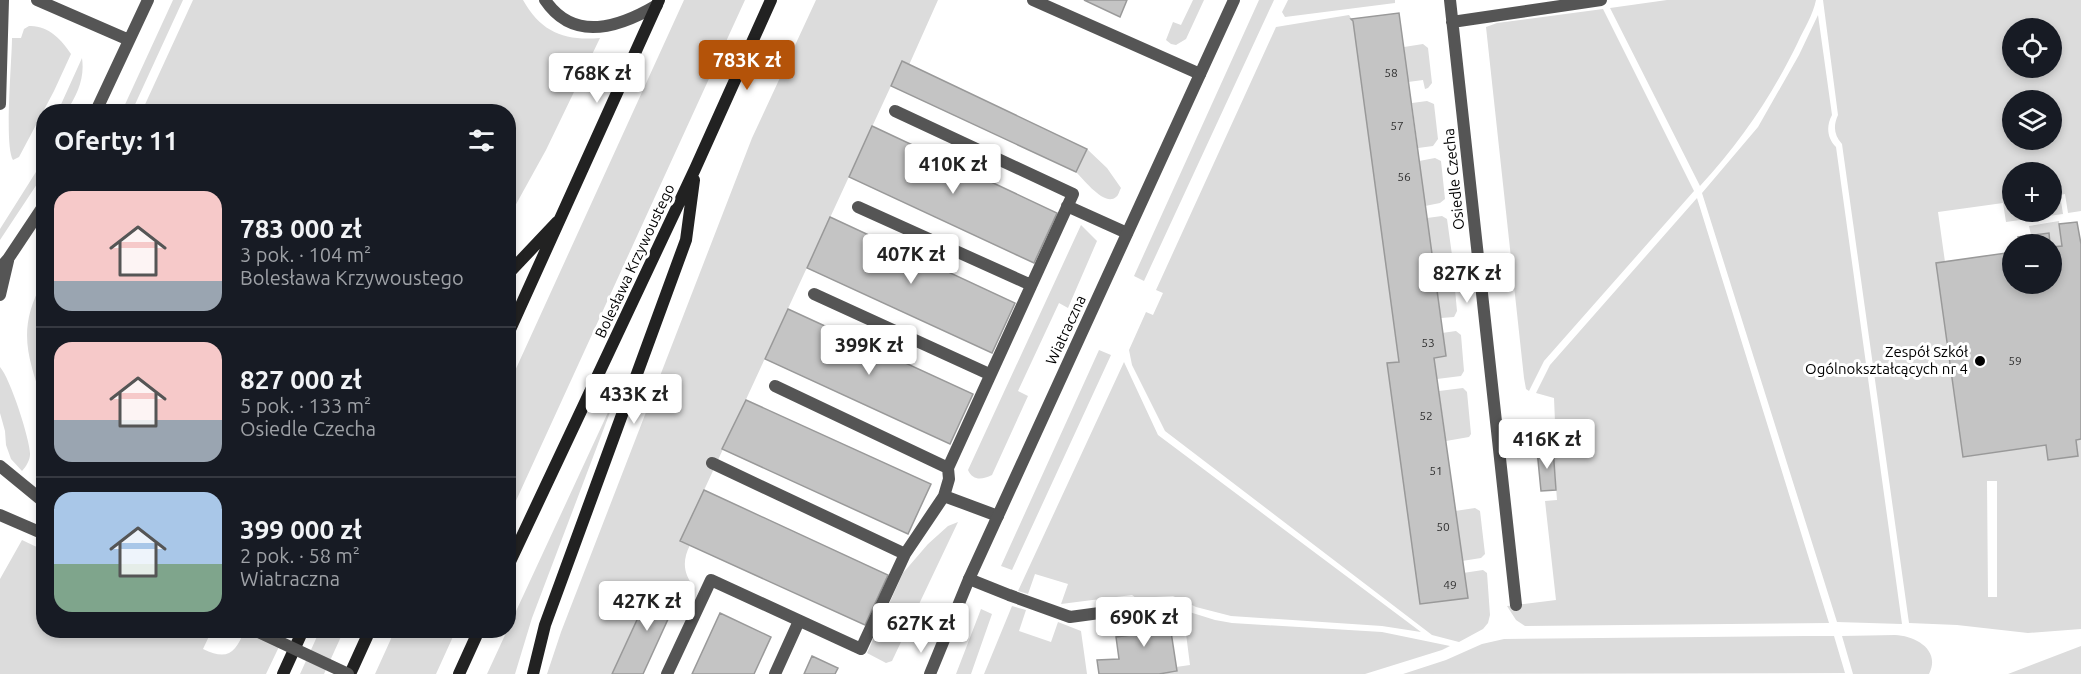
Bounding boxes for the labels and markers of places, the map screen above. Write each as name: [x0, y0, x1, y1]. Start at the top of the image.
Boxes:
pin: 783K zł: [692, 40, 802, 91]
pin: 768K zł: [542, 53, 652, 104]
pin: 410K zł: [898, 144, 1008, 195]
pin: 407K zł: [856, 234, 966, 285]
pin: 827K zł: [1412, 253, 1522, 304]
pin: 399K zł: [814, 325, 924, 376]
place label: Zespół Szkół Ogólnokształcących nr 4: [1805, 343, 1968, 377]
marker: Zespół Szkół Ogólnokształcących nr 4: [1973, 354, 1987, 368]
pin: 433K zł: [579, 374, 689, 425]
pin: 416K zł: [1492, 419, 1602, 470]
pin: 427K zł: [592, 581, 702, 632]
pin: 690K zł: [1089, 597, 1199, 648]
pin: 627K zł: [866, 603, 976, 654]

